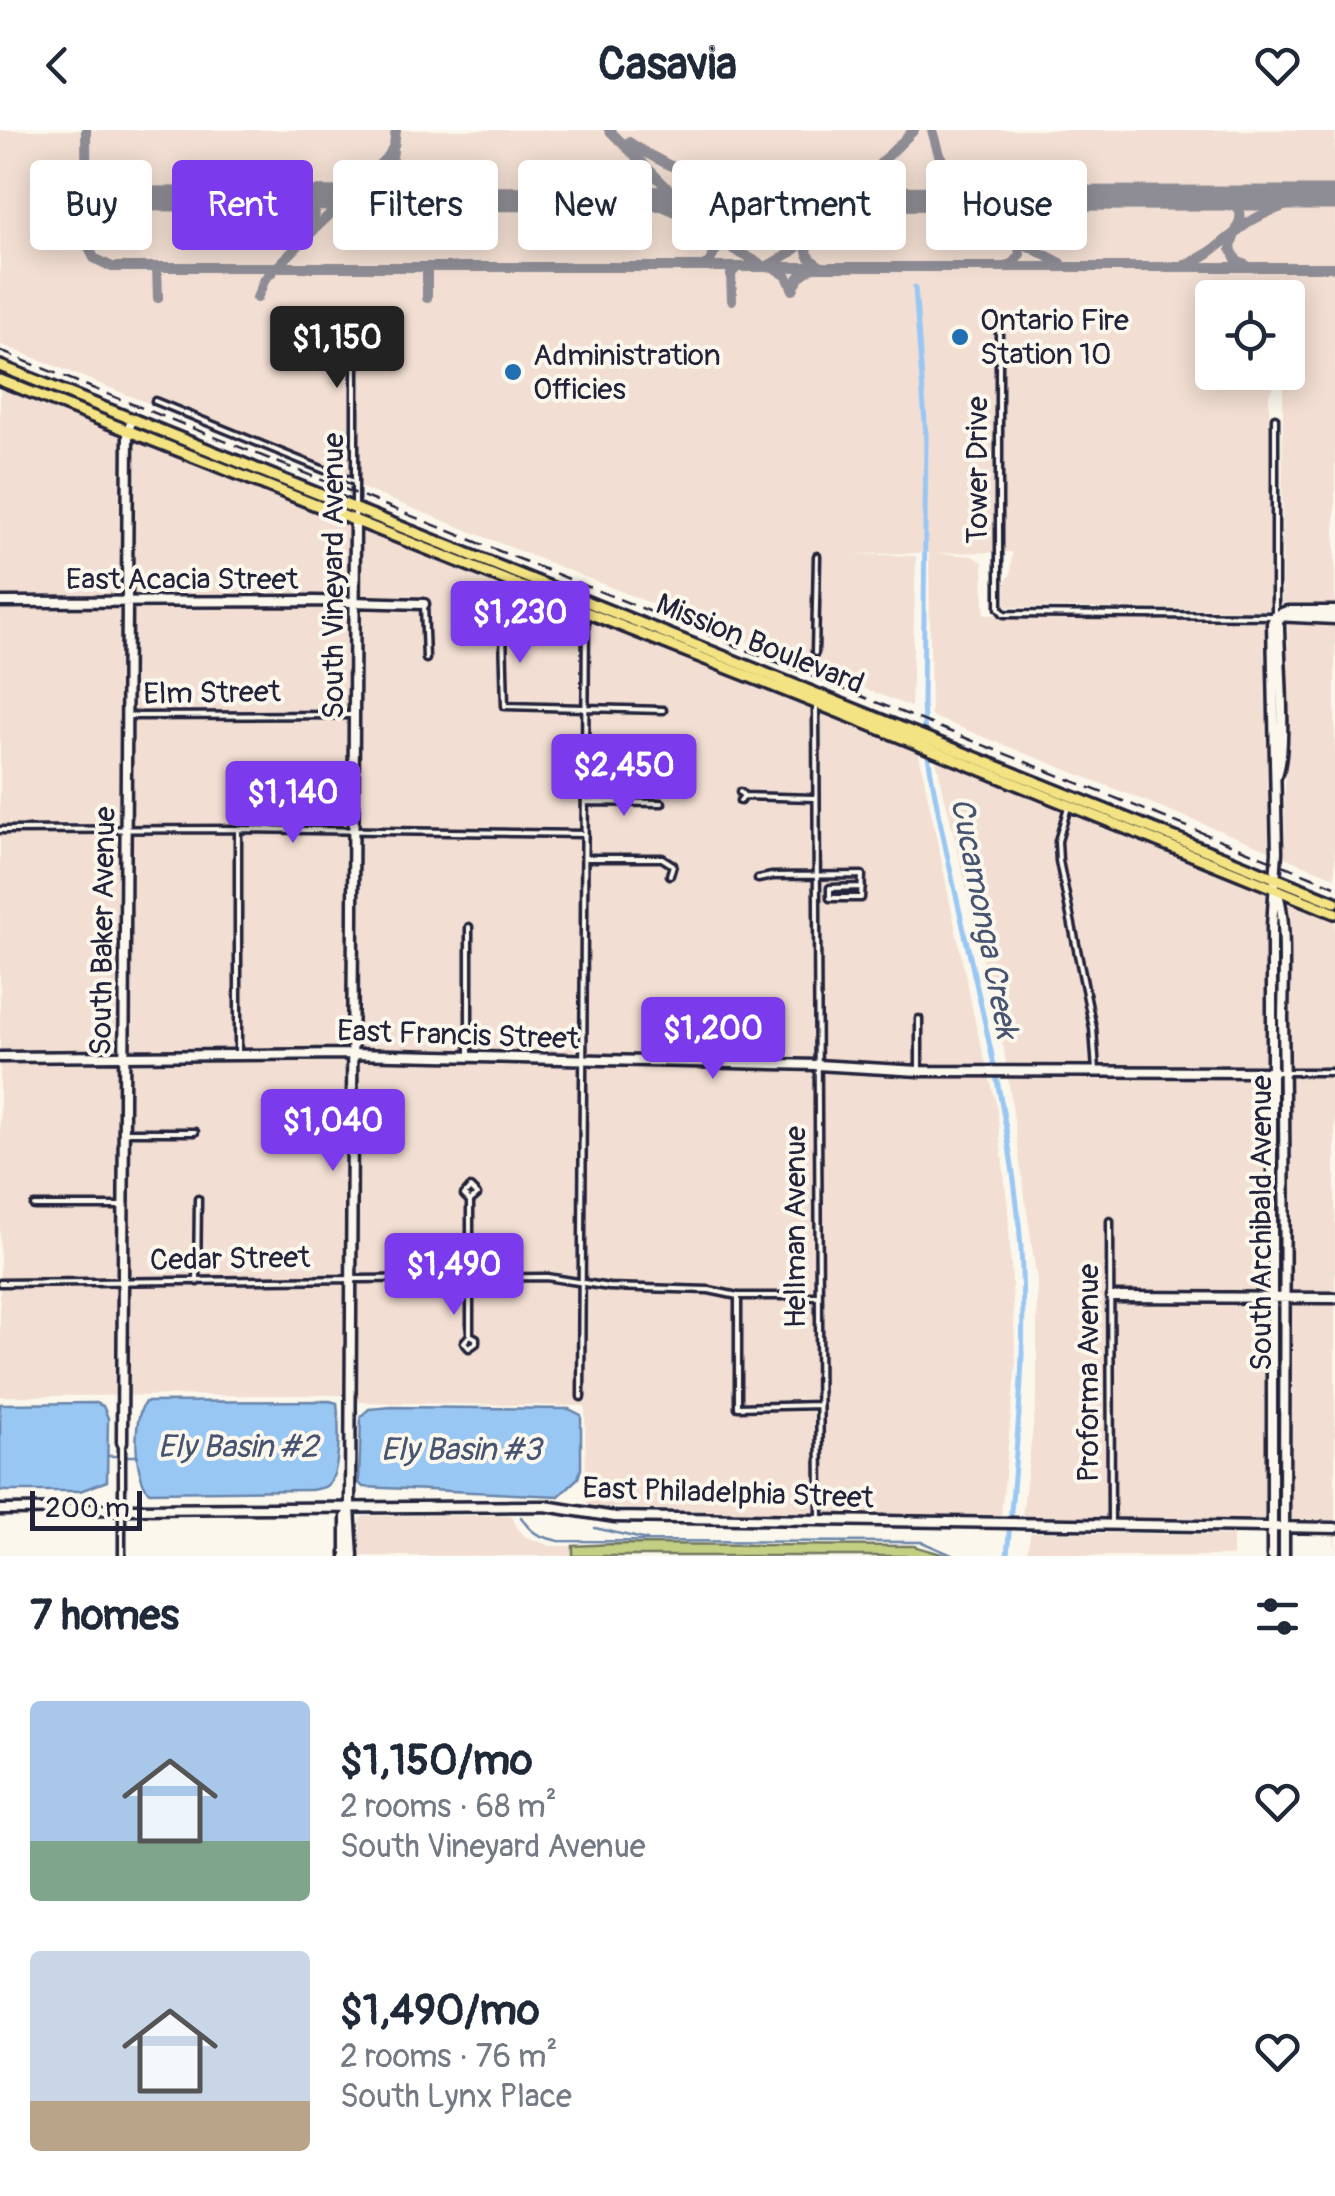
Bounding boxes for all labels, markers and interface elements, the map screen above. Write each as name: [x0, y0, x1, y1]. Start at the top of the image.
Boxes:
text: Casavia: [598, 37, 737, 93]
icon: back: [30, 38, 85, 93]
icon: heart: [1250, 38, 1305, 93]
chip: Buy: [30, 160, 152, 250]
chip: Rent: [172, 160, 313, 250]
chip: Filters: [333, 160, 498, 250]
chip: New: [518, 160, 652, 250]
chip: Apartment: [672, 160, 906, 250]
chip: House: [926, 160, 1087, 250]
map controls: [1195, 280, 1305, 390]
button: locate: [1195, 280, 1305, 390]
place label: Ontario Fire Station 10: [980, 302, 1129, 373]
pin: $1,150: [256, 306, 418, 391]
text: $1,150: [292, 318, 382, 358]
marker: Ontario Fire Station 10: [949, 326, 971, 348]
place label: Administration Officies: [533, 337, 721, 408]
marker: Administration Officies: [502, 361, 524, 383]
street label: Tower Drive: [959, 396, 996, 544]
street label: South Vineyard Avenue: [315, 433, 352, 719]
street label: East Acacia Street: [66, 561, 299, 598]
pin: $1,230: [439, 581, 601, 666]
street label: Mission Boulevard: [651, 585, 869, 703]
text: $1,230: [473, 593, 567, 633]
street label: Elm Street: [143, 673, 282, 713]
pin: $2,450: [543, 734, 705, 819]
text: $2,450: [573, 746, 675, 786]
pin: $1,140: [212, 761, 374, 846]
text: $1,140: [248, 773, 338, 813]
water label: Cucamonga Creek: [941, 795, 1027, 1044]
street label: South Baker Avenue: [82, 806, 124, 1056]
pin: $1,200: [632, 997, 794, 1082]
text: $1,200: [663, 1009, 763, 1049]
street label: East Francis Street: [336, 1012, 581, 1058]
street label: South Archibald Avenue: [1243, 1075, 1280, 1371]
pin: $1,040: [252, 1089, 414, 1174]
text: $1,040: [283, 1101, 383, 1141]
street label: Hellman Avenue: [777, 1126, 814, 1328]
pin: $1,490: [373, 1233, 535, 1318]
street label: Cedar Street: [149, 1239, 311, 1279]
text: $1,490: [407, 1245, 501, 1285]
street label: Proforma Avenue: [1070, 1263, 1107, 1482]
water label: Ely Basin #2: [158, 1427, 321, 1467]
water label: Ely Basin #3: [381, 1430, 544, 1470]
street label: East Philadelphia Street: [582, 1469, 875, 1517]
scale bar: [30, 1486, 142, 1530]
text: 200 m: [45, 1491, 130, 1526]
icon: filters: [1250, 1589, 1305, 1644]
text: 7 homes: [30, 1590, 179, 1642]
text: $1,150/mo: [340, 1735, 533, 1787]
icon: home: [110, 1741, 230, 1861]
icon: heart: [1250, 1774, 1305, 1829]
text: 2 rooms · 68 m²: [340, 1787, 557, 1827]
text: South Vineyard Avenue: [340, 1827, 646, 1867]
text: $1,490/mo: [340, 1985, 539, 2037]
icon: home: [110, 1991, 230, 2111]
icon: heart: [1250, 2024, 1305, 2079]
text: 2 rooms · 76 m²: [340, 2037, 557, 2077]
text: South Lynx Place: [340, 2077, 572, 2117]

